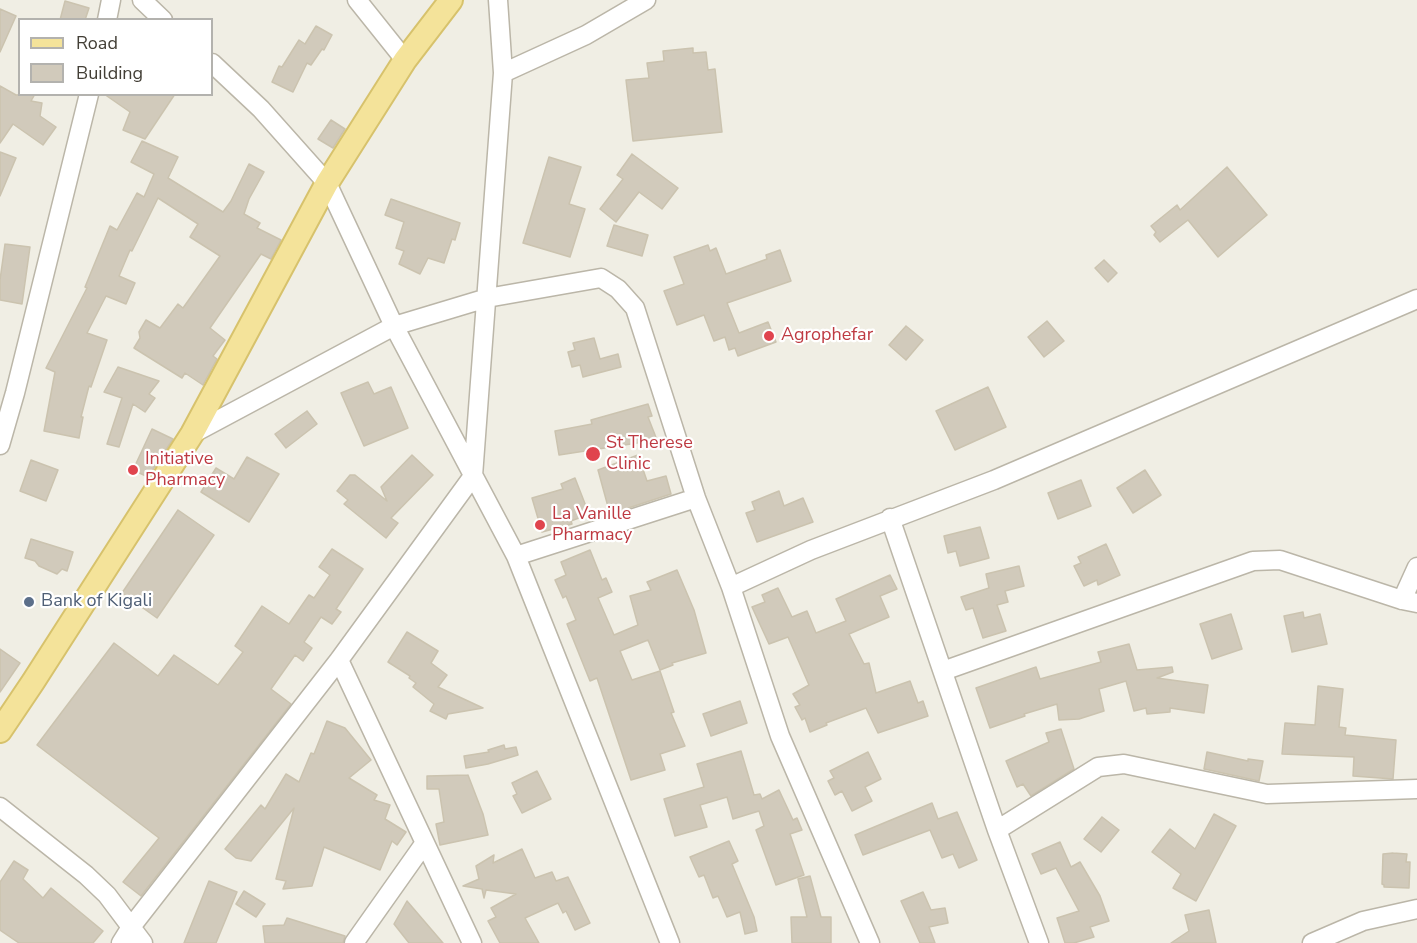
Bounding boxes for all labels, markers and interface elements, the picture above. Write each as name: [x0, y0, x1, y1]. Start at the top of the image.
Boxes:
legend: [18, 18, 213, 96]
text: Road: [76, 31, 118, 55]
text: Building: [76, 61, 143, 85]
place label: Agrophefar: [781, 325, 873, 347]
marker: Agrophefar: [762, 329, 776, 343]
place label: St Therese Clinic: [606, 433, 693, 476]
marker: St Therese Clinic: [584, 445, 602, 463]
place label: Initiative Pharmacy: [145, 449, 225, 492]
marker: Initiative Pharmacy: [126, 463, 140, 477]
place label: La Vanille Pharmacy: [552, 504, 632, 546]
marker: La Vanille Pharmacy: [533, 518, 547, 532]
place label: Bank of Kigali: [41, 591, 152, 613]
marker: Bank of Kigali: [22, 595, 36, 609]

